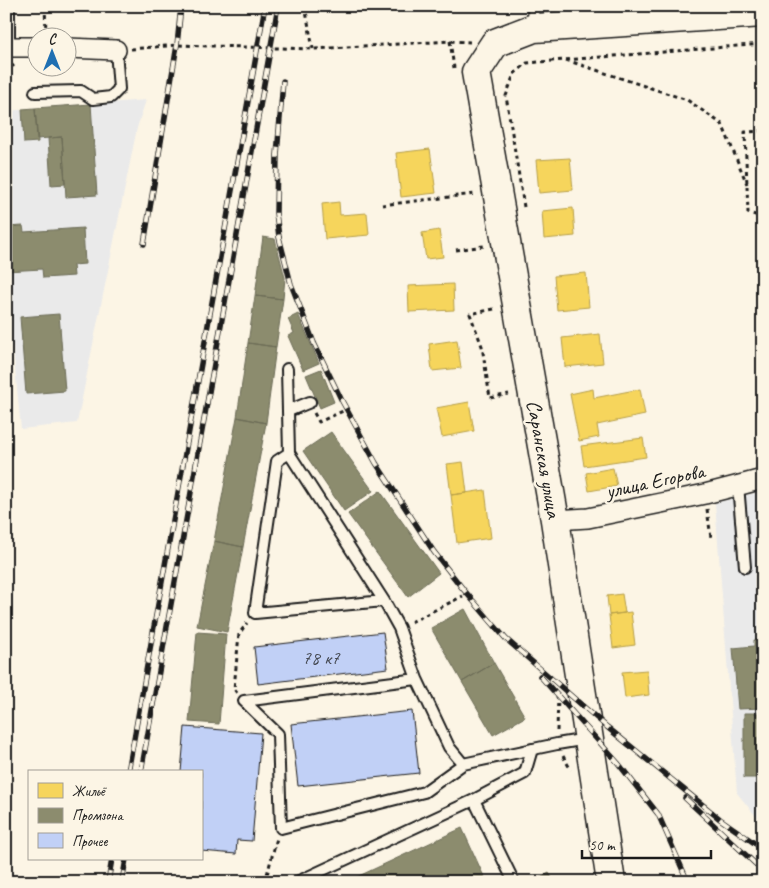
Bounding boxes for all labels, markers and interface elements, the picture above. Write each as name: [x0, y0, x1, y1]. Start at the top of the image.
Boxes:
north arrow: [28, 28, 78, 78]
text: С: [49, 31, 58, 48]
street label: Саранская улица: [521, 398, 567, 522]
street label: улица Егорова: [602, 457, 709, 505]
house number: 78 к7: [302, 646, 341, 670]
legend: [28, 770, 202, 860]
text: Жильё: [72, 782, 107, 801]
text: Промзона: [72, 806, 124, 825]
scale bar: [582, 828, 710, 860]
text: Прочее: [72, 832, 108, 851]
text: 50 m: [589, 836, 616, 855]

